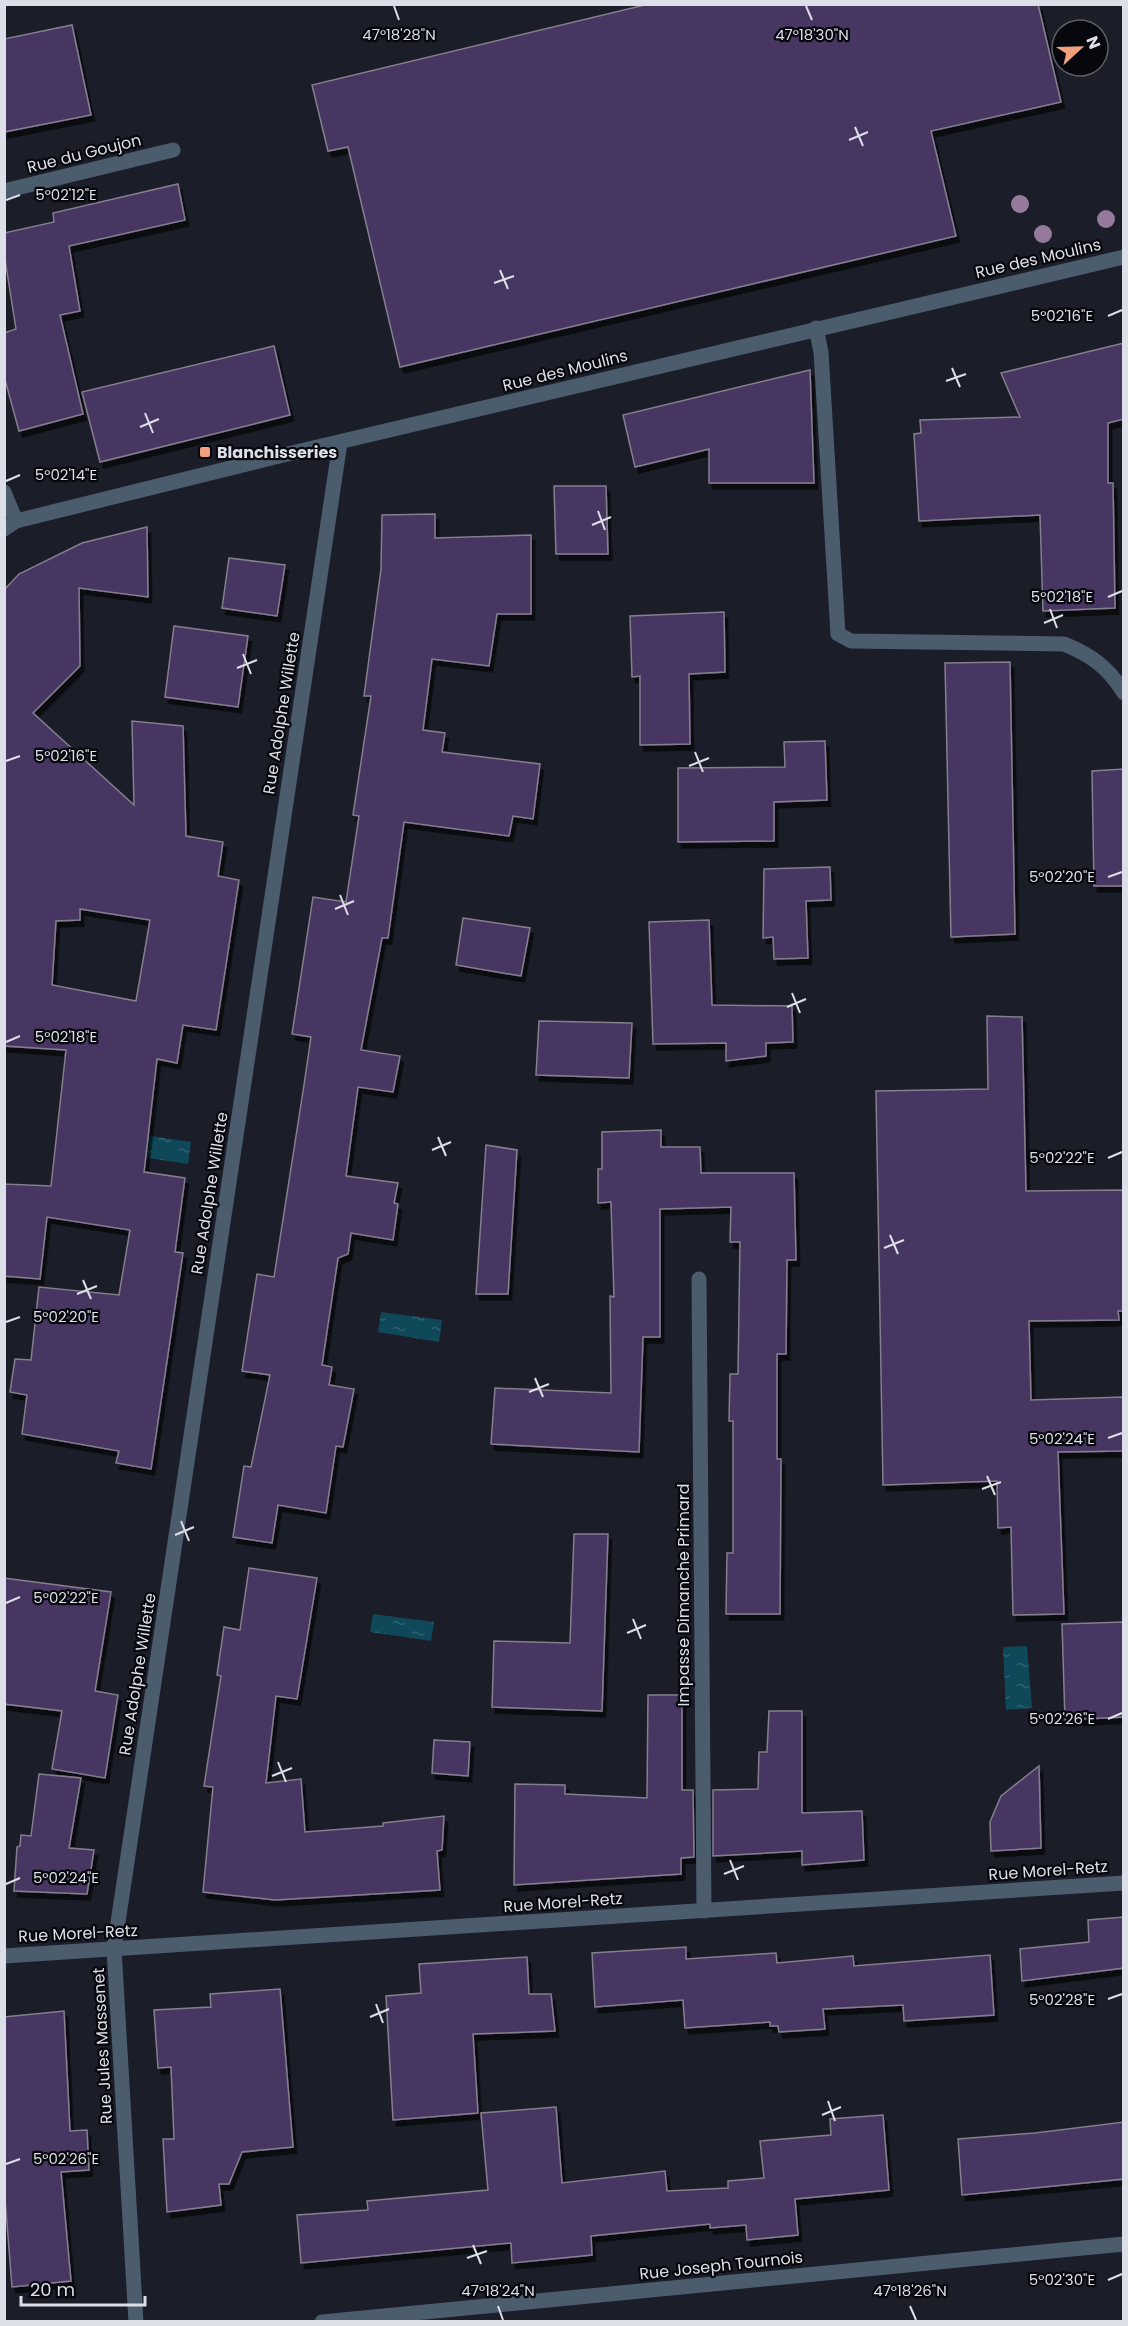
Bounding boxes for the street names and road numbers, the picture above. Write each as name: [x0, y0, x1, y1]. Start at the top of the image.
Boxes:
street label: Rue du Goujon: [25, 128, 144, 179]
street label: Rue des Moulins: [973, 233, 1103, 284]
street label: Rue des Moulins: [500, 344, 630, 397]
street label: Rue Adolphe Willette: [257, 630, 306, 796]
street label: Rue Adolphe Willette: [185, 1110, 234, 1276]
street label: Impasse Dimanche Primard: [672, 1483, 695, 1707]
street label: Rue Adolphe Willette: [113, 1591, 162, 1757]
street label: Rue Morel-Retz: [988, 1855, 1108, 1886]
street label: Rue Morel-Retz: [503, 1887, 623, 1918]
street label: Rue Morel-Retz: [18, 1919, 138, 1948]
street label: Rue Jules Massenet: [87, 1967, 118, 2125]
street label: Rue Joseph Tournois: [638, 2245, 804, 2286]

